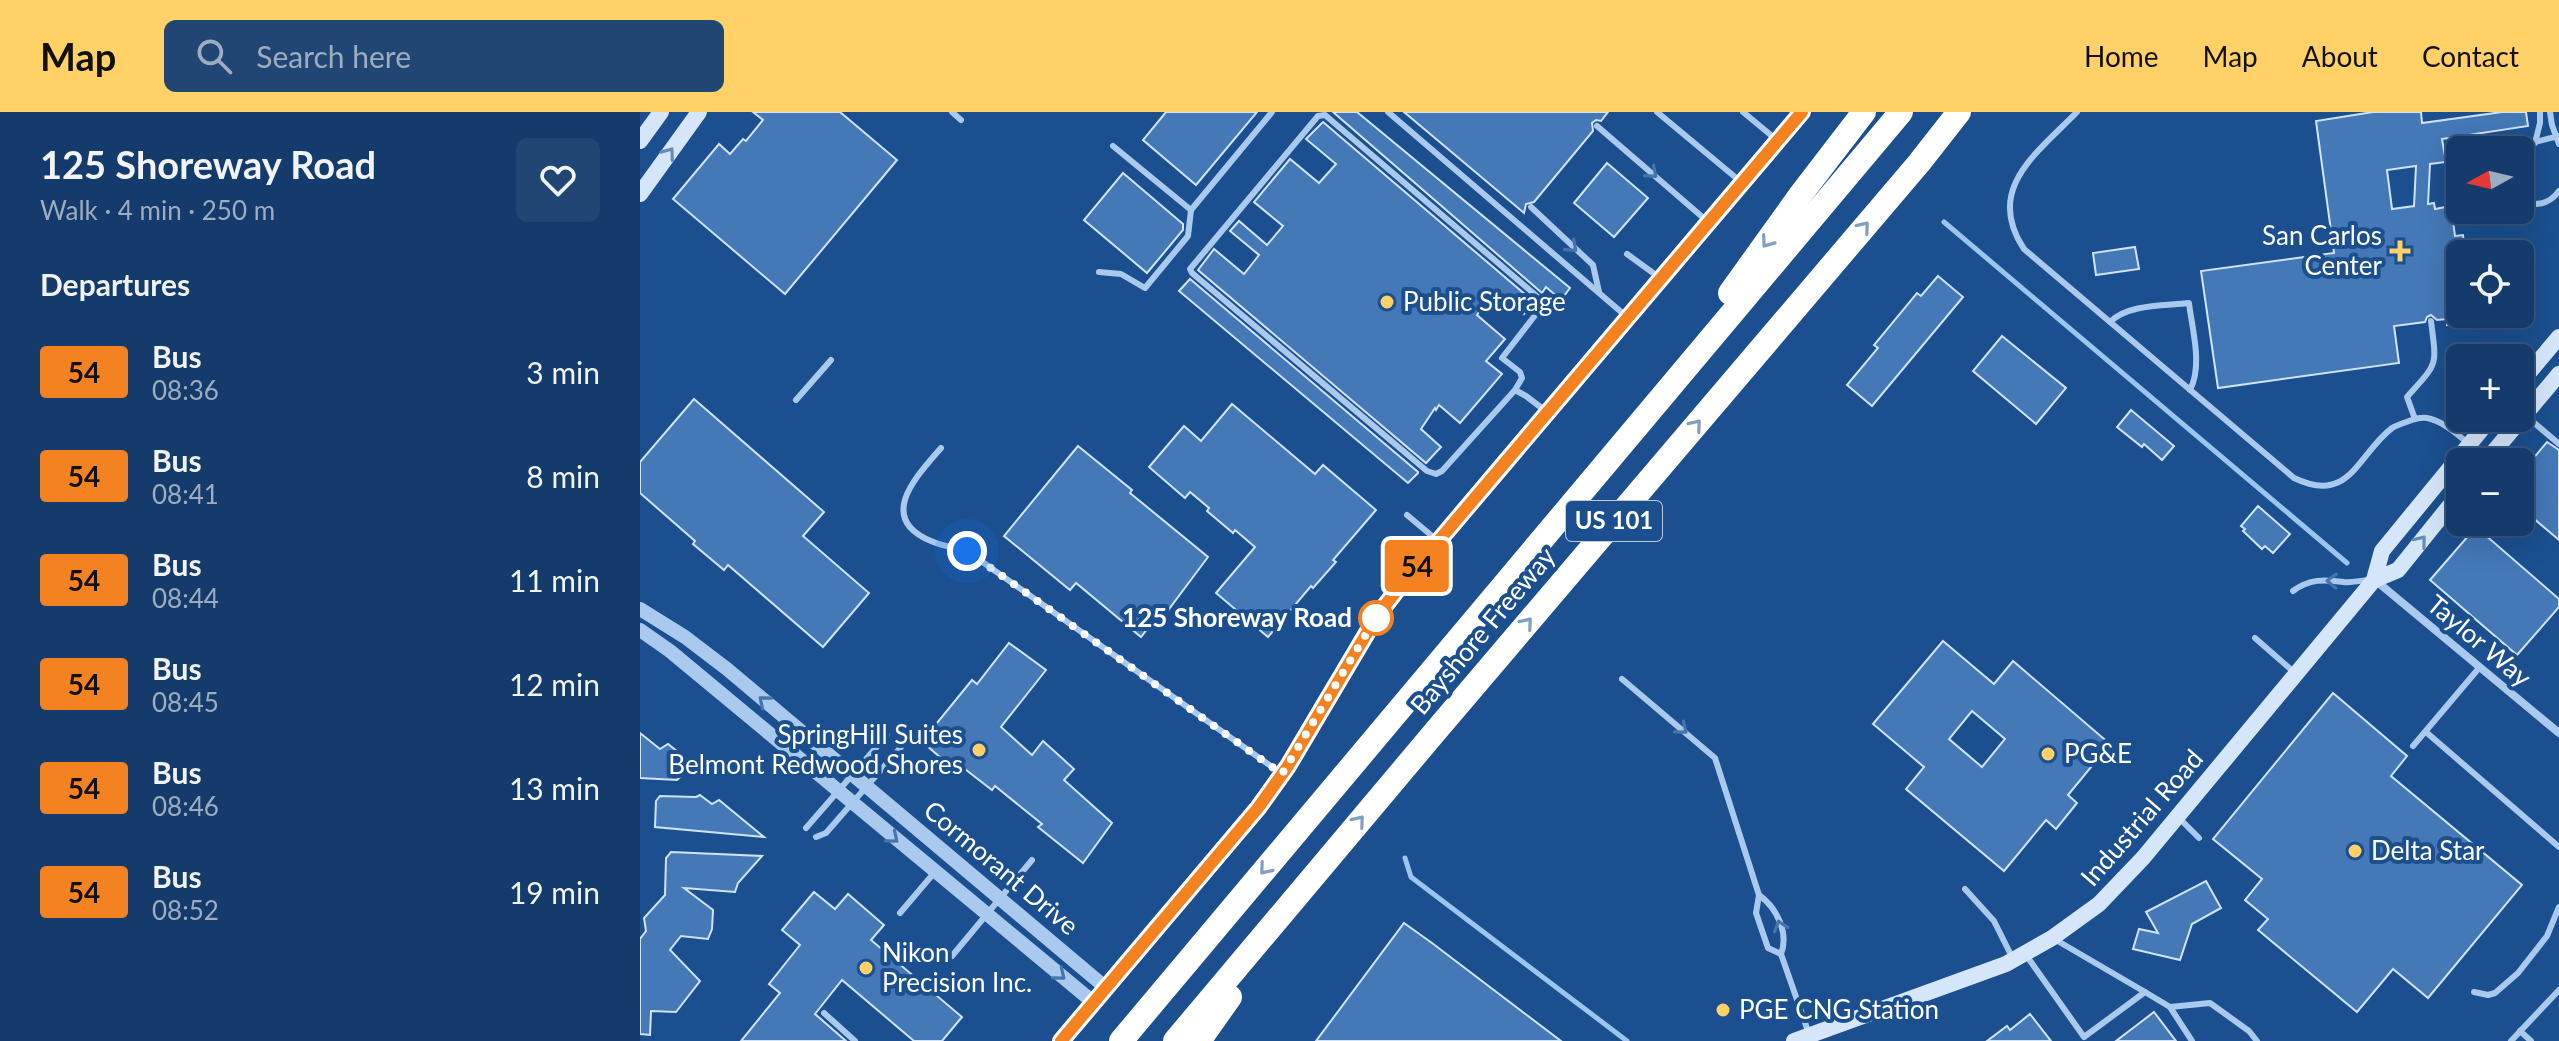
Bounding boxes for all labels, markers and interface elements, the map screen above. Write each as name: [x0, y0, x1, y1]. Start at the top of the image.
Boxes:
search box: [164, 20, 724, 92]
text: Map: [40, 33, 116, 79]
icon: search: [192, 34, 236, 78]
text: Search here: [256, 38, 411, 74]
text: Home: [2084, 39, 2159, 73]
text: Map: [2203, 39, 2258, 73]
text: About: [2302, 39, 2378, 73]
text: Contact: [2422, 39, 2519, 73]
north arrow: [2446, 136, 2534, 224]
map controls: [2446, 136, 2534, 536]
button: heart: [516, 138, 600, 222]
text: 125 Shoreway Road: [40, 141, 376, 187]
one-way arrow: [659, 147, 674, 161]
one-way arrow: [1643, 164, 1658, 178]
text: Walk · 4 min · 250 m: [40, 194, 275, 226]
place label: San Carlos Center: [2262, 219, 2383, 281]
one-way arrow: [1854, 222, 1869, 237]
one-way arrow: [1762, 233, 1776, 247]
one-way arrow: [1563, 237, 1577, 251]
marker: San Carlos Center: [2389, 240, 2411, 262]
button: locate: [2446, 240, 2534, 328]
text: Departures: [40, 266, 190, 302]
place label: Public Storage: [1403, 285, 1566, 317]
marker: Public Storage: [1378, 293, 1396, 311]
text: Bus: [152, 338, 202, 374]
button: +: [2446, 344, 2534, 432]
text: 3 min: [526, 354, 600, 390]
text: 54: [68, 355, 100, 389]
text: 08:36: [152, 374, 219, 406]
one-way arrow: [1686, 420, 1701, 434]
text: Bus: [152, 442, 202, 478]
button: −: [2446, 448, 2534, 536]
text: 8 min: [526, 458, 600, 494]
text: 54: [68, 459, 100, 493]
text: 08:41: [152, 478, 219, 510]
road number: US 101: [1566, 501, 1662, 541]
your location: [947, 531, 987, 571]
one-way arrow: [2411, 536, 2426, 550]
line badge: 54: [1381, 540, 1453, 592]
street label: Bayshore Freeway: [1403, 540, 1562, 720]
text: Bus: [152, 546, 202, 582]
text: 54: [1401, 549, 1433, 583]
text: 11 min: [509, 562, 600, 598]
text: 54: [68, 563, 100, 597]
one-way arrow: [2326, 573, 2339, 590]
text: 08:44: [152, 582, 219, 614]
street label: Taylor Way: [2421, 587, 2539, 693]
place label: 125 Shoreway Road: [1122, 601, 1352, 633]
marker: 125 Shoreway Road: [1359, 601, 1393, 635]
one-way arrow: [1517, 618, 1532, 632]
text: Bus: [152, 650, 202, 686]
text: 12 min: [509, 666, 600, 702]
text: 54: [68, 667, 100, 701]
text: 08:45: [152, 686, 219, 718]
one-way arrow: [759, 696, 774, 711]
place label: SpringHill Suites Belmont Redwood Shores: [668, 718, 963, 780]
one-way arrow: [1672, 720, 1687, 734]
place label: PG&E: [2064, 737, 2132, 769]
marker: SpringHill Suites Belmont Redwood Shores: [970, 741, 988, 759]
street label: Industrial Road: [2073, 743, 2209, 892]
marker: PG&E: [2039, 745, 2057, 763]
text: Bus: [152, 754, 202, 790]
text: 13 min: [509, 770, 600, 806]
text: 54: [68, 771, 100, 805]
text: 08:46: [152, 790, 219, 822]
street label: Cormorant Drive: [918, 793, 1085, 941]
one-way arrow: [1349, 816, 1364, 831]
one-way arrow: [884, 828, 899, 843]
place label: Delta Star: [2371, 834, 2485, 866]
marker: Delta Star: [2346, 842, 2364, 860]
text: Bus: [152, 858, 202, 894]
one-way arrow: [1260, 860, 1275, 874]
text: 19 min: [509, 874, 600, 910]
text: 54: [68, 875, 100, 909]
text: 08:52: [152, 894, 219, 926]
one-way arrow: [1773, 919, 1789, 933]
place label: Nikon Precision Inc.: [882, 936, 1032, 998]
marker: Nikon Precision Inc.: [857, 959, 875, 977]
one-way arrow: [1050, 965, 1065, 980]
place label: PGE CNG Station: [1739, 993, 1939, 1025]
marker: PGE CNG Station: [1714, 1001, 1732, 1019]

